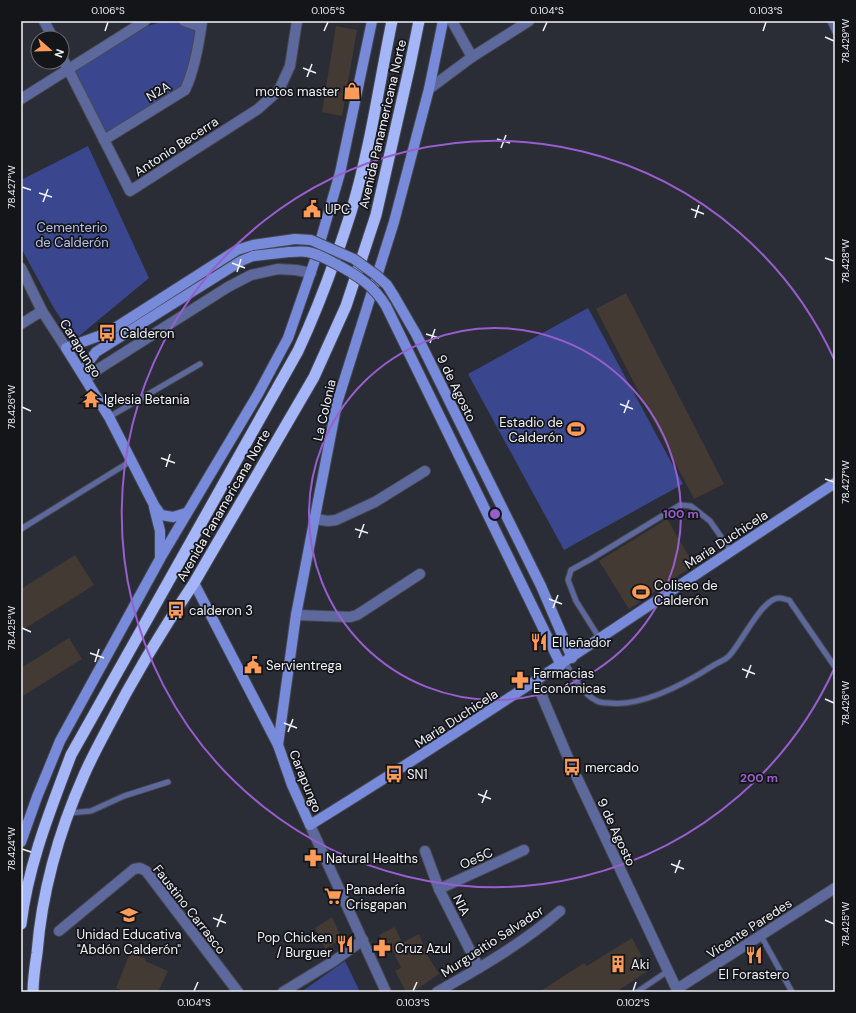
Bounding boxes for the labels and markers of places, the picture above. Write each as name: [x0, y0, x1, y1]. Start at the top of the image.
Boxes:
shop icon: motos master: [342, 81, 362, 101]
place label: motos master: [255, 83, 339, 100]
public building icon: UPC: [302, 199, 322, 219]
place label: UPC: [325, 201, 350, 218]
bus stop icon: Calderon: [97, 323, 117, 343]
place label: Calderon: [120, 325, 175, 342]
temple icon: Iglesia Betania: [81, 389, 101, 409]
place label: Iglesia Betania: [104, 391, 190, 408]
place label: Estadio de Calderón: [499, 414, 563, 446]
sports icon: Estadio de Calderón: [566, 419, 586, 439]
centre of rings: [488, 507, 502, 521]
place label: Coliseo de Calderón: [654, 577, 718, 609]
sports icon: Coliseo de Calderón: [631, 582, 651, 602]
bus stop icon: calderon 3: [166, 600, 186, 620]
place label: calderon 3: [189, 602, 253, 619]
restaurant icon: El leñador: [529, 632, 549, 652]
place label: El leñador: [552, 634, 611, 651]
public building icon: Servientrega: [243, 655, 263, 675]
place label: Servientrega: [266, 657, 342, 674]
place label: Farmacias Económicas: [533, 665, 606, 697]
pharmacy icon: Farmacias Económicas: [510, 670, 530, 690]
bus stop icon: mercado: [562, 757, 582, 777]
place label: mercado: [585, 759, 639, 776]
bus stop icon: SN1: [384, 764, 404, 784]
place label: SN1: [407, 766, 428, 783]
pharmacy icon: Natural Healths: [303, 848, 323, 868]
place label: Natural Healths: [326, 850, 418, 867]
place label: Panadería Crisgapan: [346, 881, 407, 913]
supermarket icon: Panadería Crisgapan: [323, 886, 343, 906]
school or university icon: Unidad Educativa "Abdón Calderón": [119, 905, 139, 925]
place label: Unidad Educativa "Abdón Calderón": [76, 926, 182, 958]
place label: Pop Chicken / Burguer: [257, 929, 332, 961]
restaurant icon: Pop Chicken / Burguer: [335, 934, 355, 954]
pharmacy icon: Cruz Azul: [372, 938, 392, 958]
place label: Cruz Azul: [395, 940, 451, 957]
restaurant icon: El Forastero: [744, 945, 764, 965]
building icon: Aki: [608, 954, 628, 974]
place label: Aki: [631, 956, 649, 973]
place label: El Forastero: [719, 966, 790, 983]

